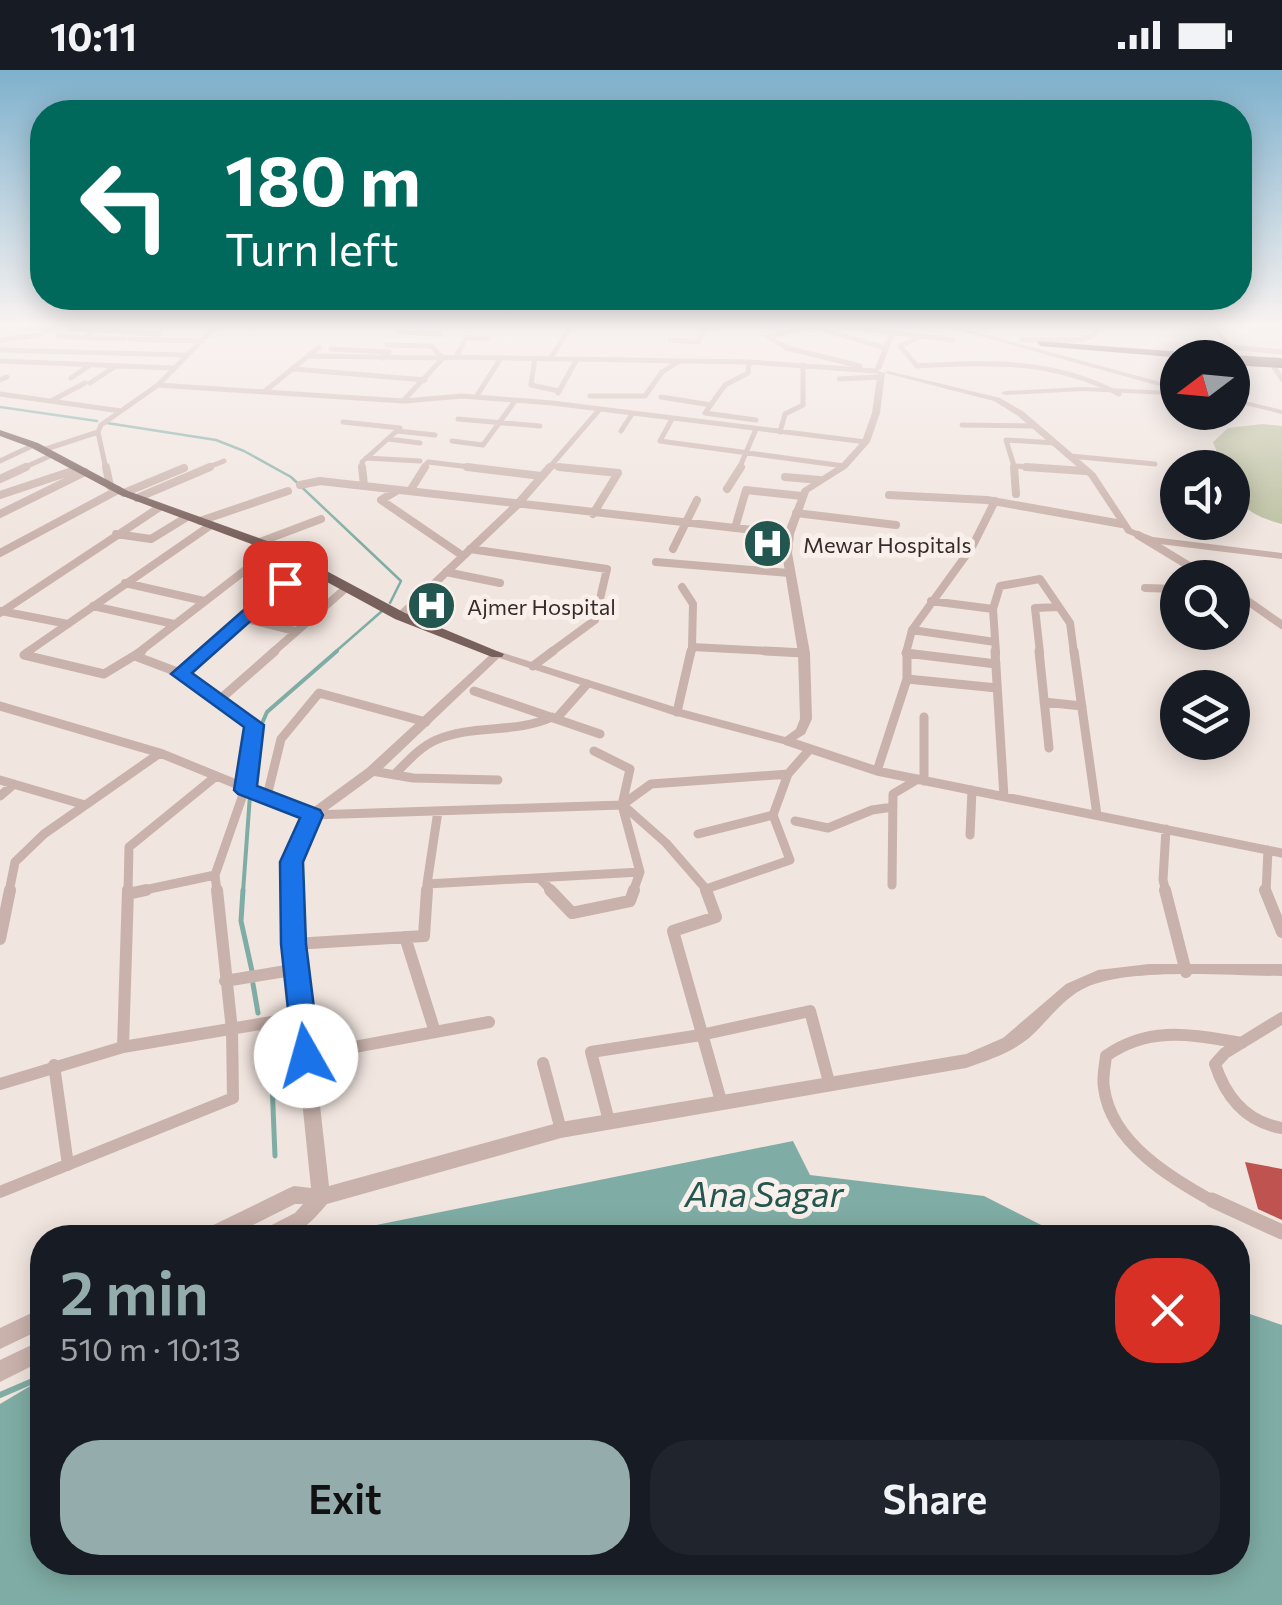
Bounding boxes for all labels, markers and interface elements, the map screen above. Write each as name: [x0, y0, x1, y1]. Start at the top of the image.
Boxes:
text: 10:11: [50, 12, 137, 59]
text: 180 m: [225, 135, 421, 220]
icon: left: [60, 140, 190, 270]
text: Turn left: [225, 220, 399, 275]
north arrow: [1160, 340, 1250, 430]
map controls: [1160, 340, 1250, 760]
button: sound: [1160, 450, 1250, 540]
hospital icon: Mewar Hospitals: [742, 518, 794, 570]
place label: Mewar Hospitals: [803, 531, 971, 558]
pin: [243, 541, 328, 626]
icon: arrive: [258, 556, 313, 611]
button: search: [1160, 560, 1250, 650]
hospital icon: Ajmer Hospital: [406, 580, 458, 632]
place label: Ajmer Hospital: [467, 593, 616, 620]
button: layers: [1160, 670, 1250, 760]
position arrow: [254, 1004, 358, 1108]
water label: Ana Sagar: [683, 1171, 845, 1214]
text: 2 min: [60, 1254, 209, 1327]
button: close: [1115, 1258, 1220, 1363]
text: 510 m · 10:13: [60, 1328, 241, 1368]
button: Exit: [60, 1440, 630, 1555]
button: Share: [650, 1440, 1220, 1555]

